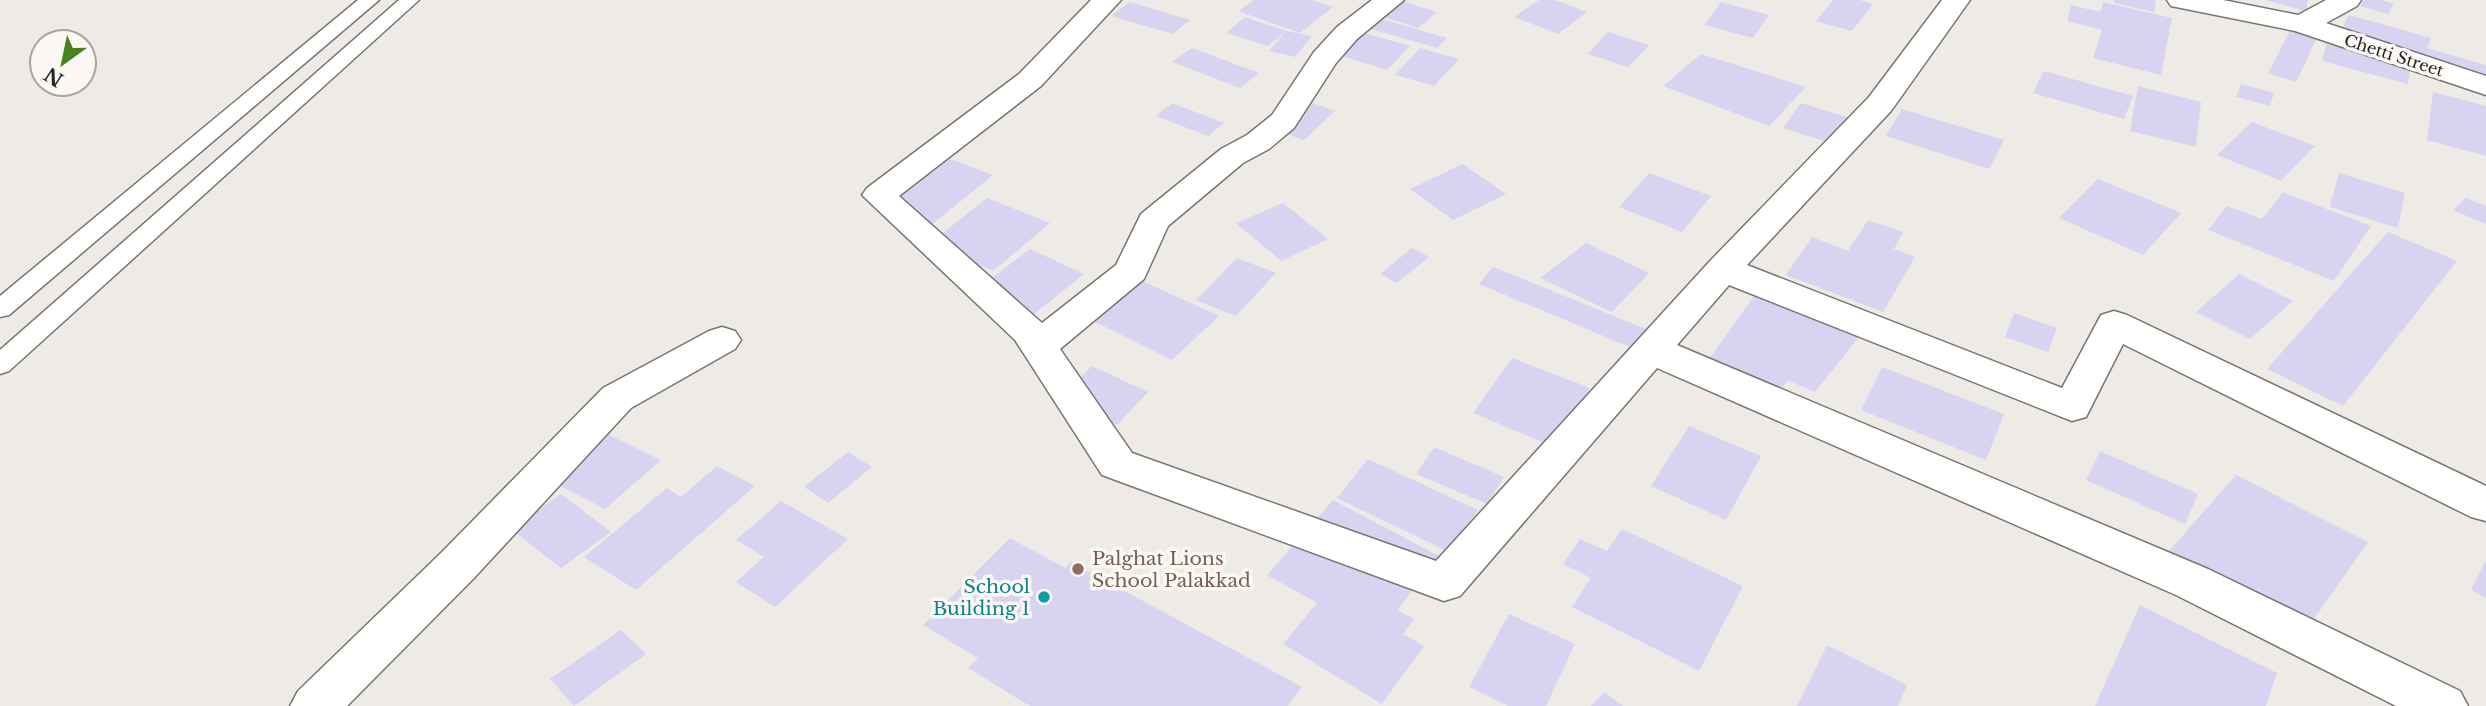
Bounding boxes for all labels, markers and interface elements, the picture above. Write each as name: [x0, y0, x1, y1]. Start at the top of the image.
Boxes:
north arrow: [28, 28, 98, 98]
street label: Chetti Street: [2342, 30, 2446, 80]
text: N: [40, 62, 68, 91]
place label: Palghat Lions School Palakkad: [1092, 547, 1251, 592]
marker: Palghat Lions School Palakkad: [1070, 561, 1086, 577]
place label: School Building 1: [933, 575, 1030, 620]
marker: School Building 1: [1036, 589, 1052, 605]

